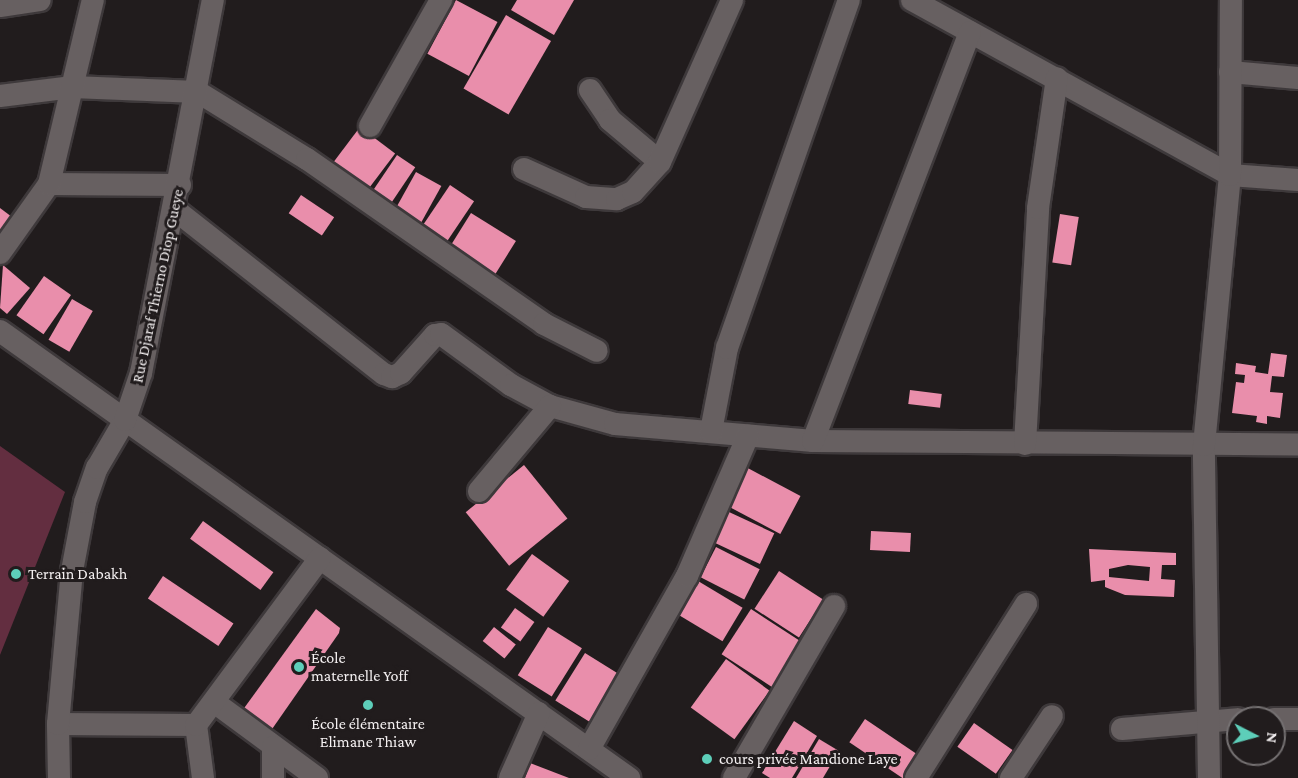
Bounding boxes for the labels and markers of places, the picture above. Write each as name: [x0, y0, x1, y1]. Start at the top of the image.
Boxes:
place label: Terrain Dabakh: [28, 564, 127, 584]
marker: Terrain Dabakh: [9, 567, 23, 581]
place label: École maternelle Yoff: [311, 648, 408, 686]
marker: École maternelle Yoff: [292, 660, 306, 674]
marker: École élémentaire Elimane Thiaw: [361, 698, 375, 712]
place label: École élémentaire Elimane Thiaw: [311, 714, 425, 752]
place label: cours privée Mandione Laye: [719, 749, 897, 769]
marker: cours privée Mandione Laye: [700, 752, 714, 766]

